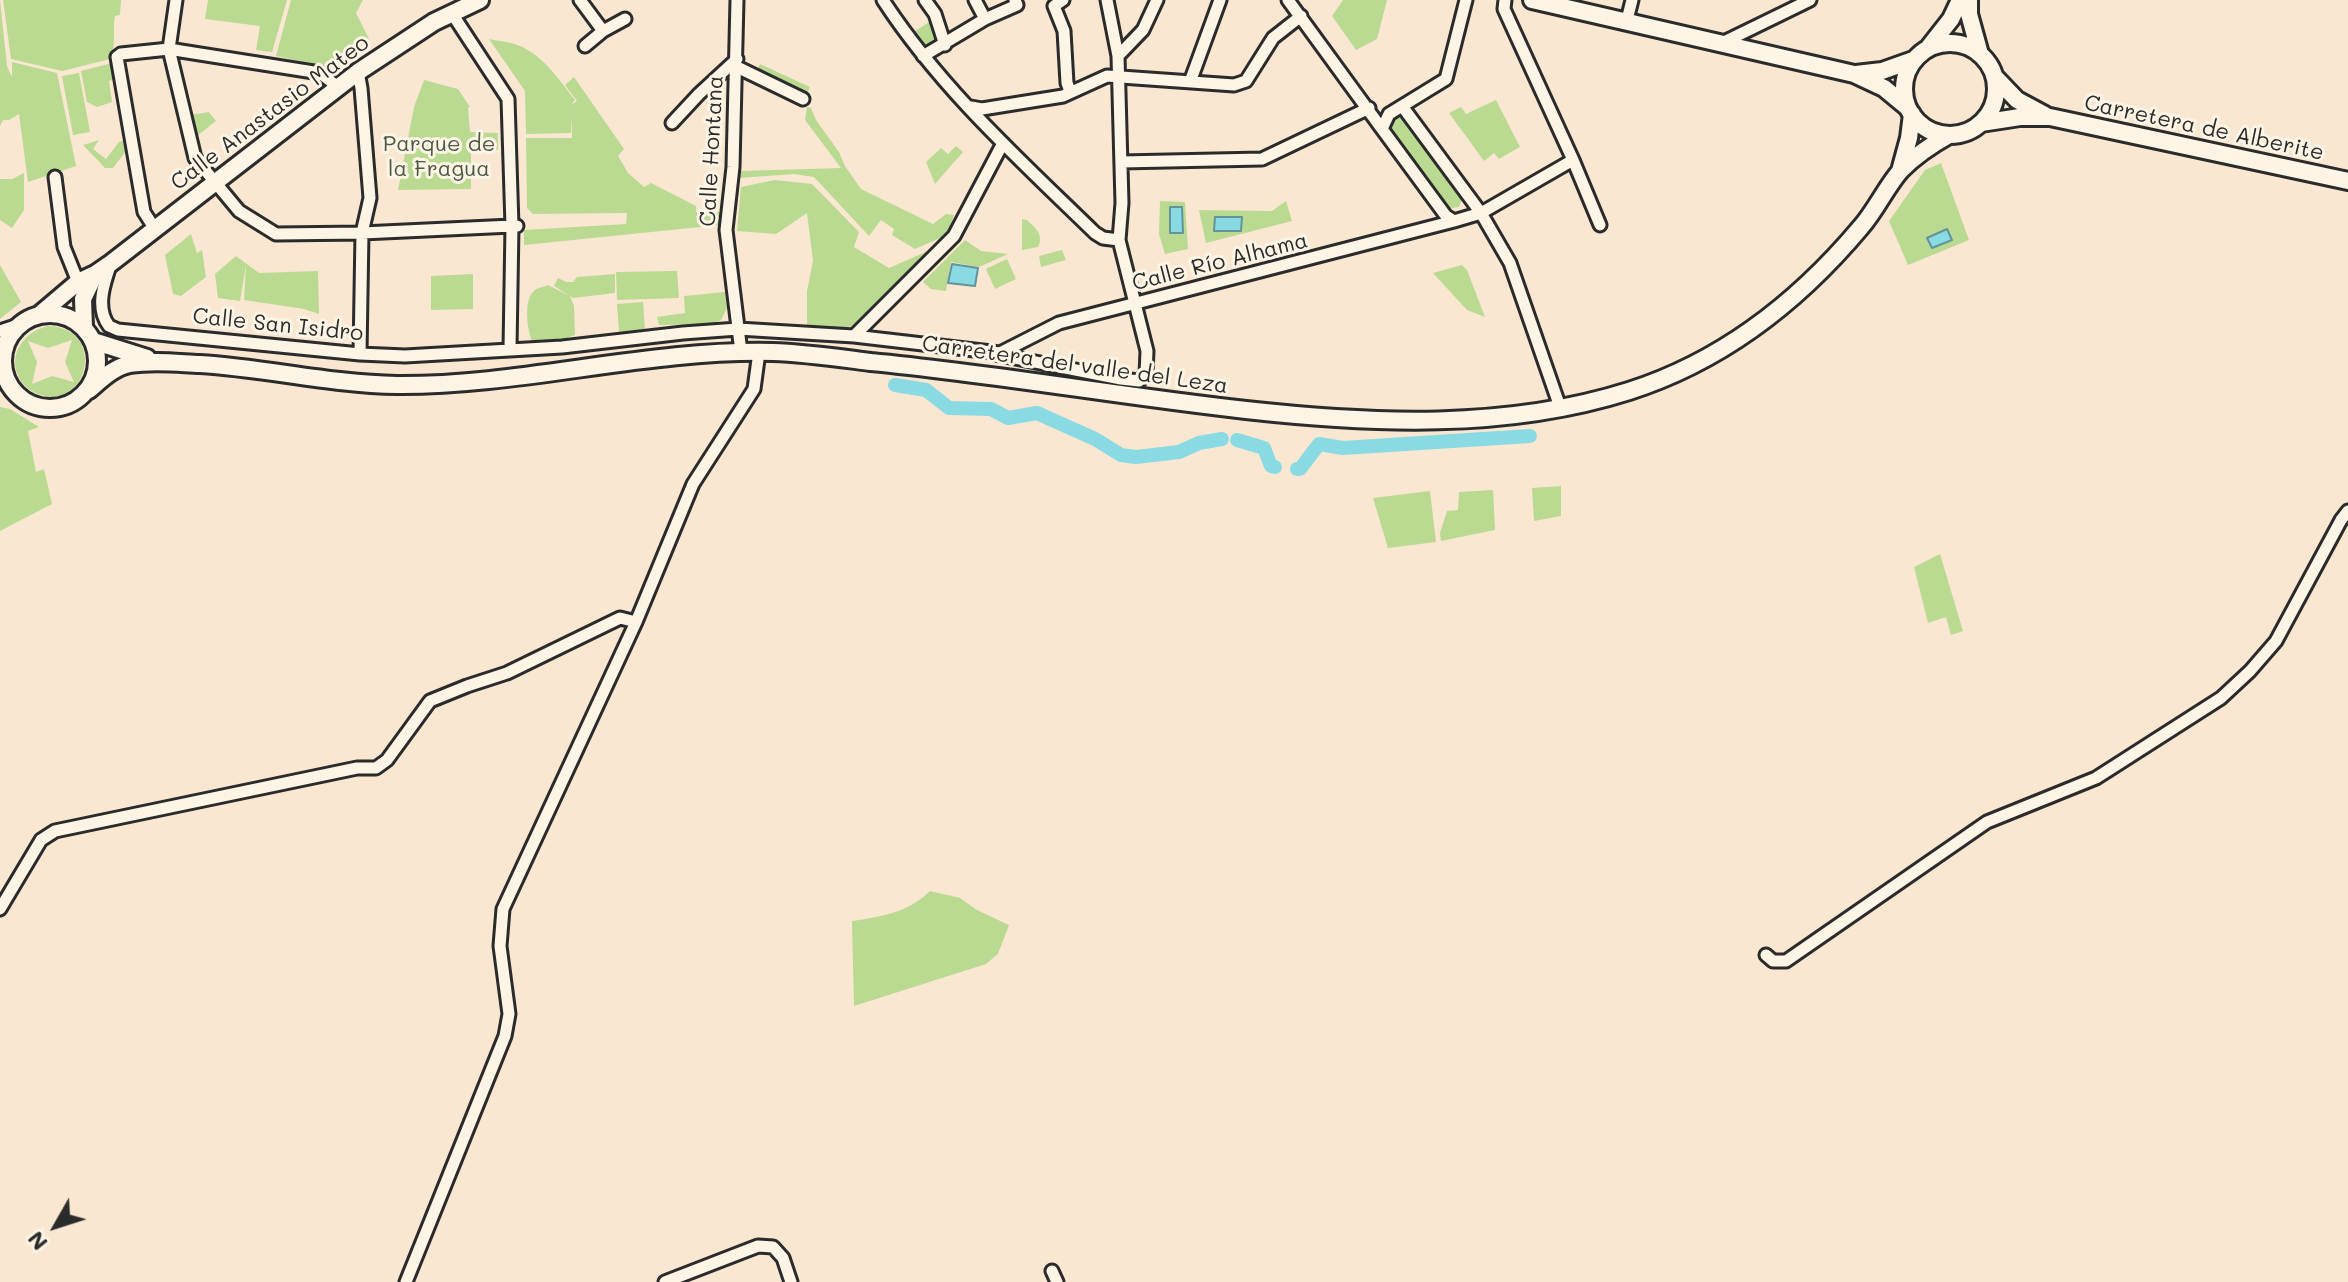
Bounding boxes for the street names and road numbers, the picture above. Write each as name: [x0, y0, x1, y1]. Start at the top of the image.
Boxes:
street label: Calle Anastasio Mateo: [166, 30, 374, 196]
street label: Calle Hontana: [695, 75, 729, 227]
street label: Carretera de Alberite: [2082, 90, 2326, 166]
street label: Calle Río Alhama: [1129, 227, 1311, 297]
street label: Calle San Isidro: [191, 303, 365, 347]
street label: Carretera del valle del Leza: [920, 330, 1230, 400]

